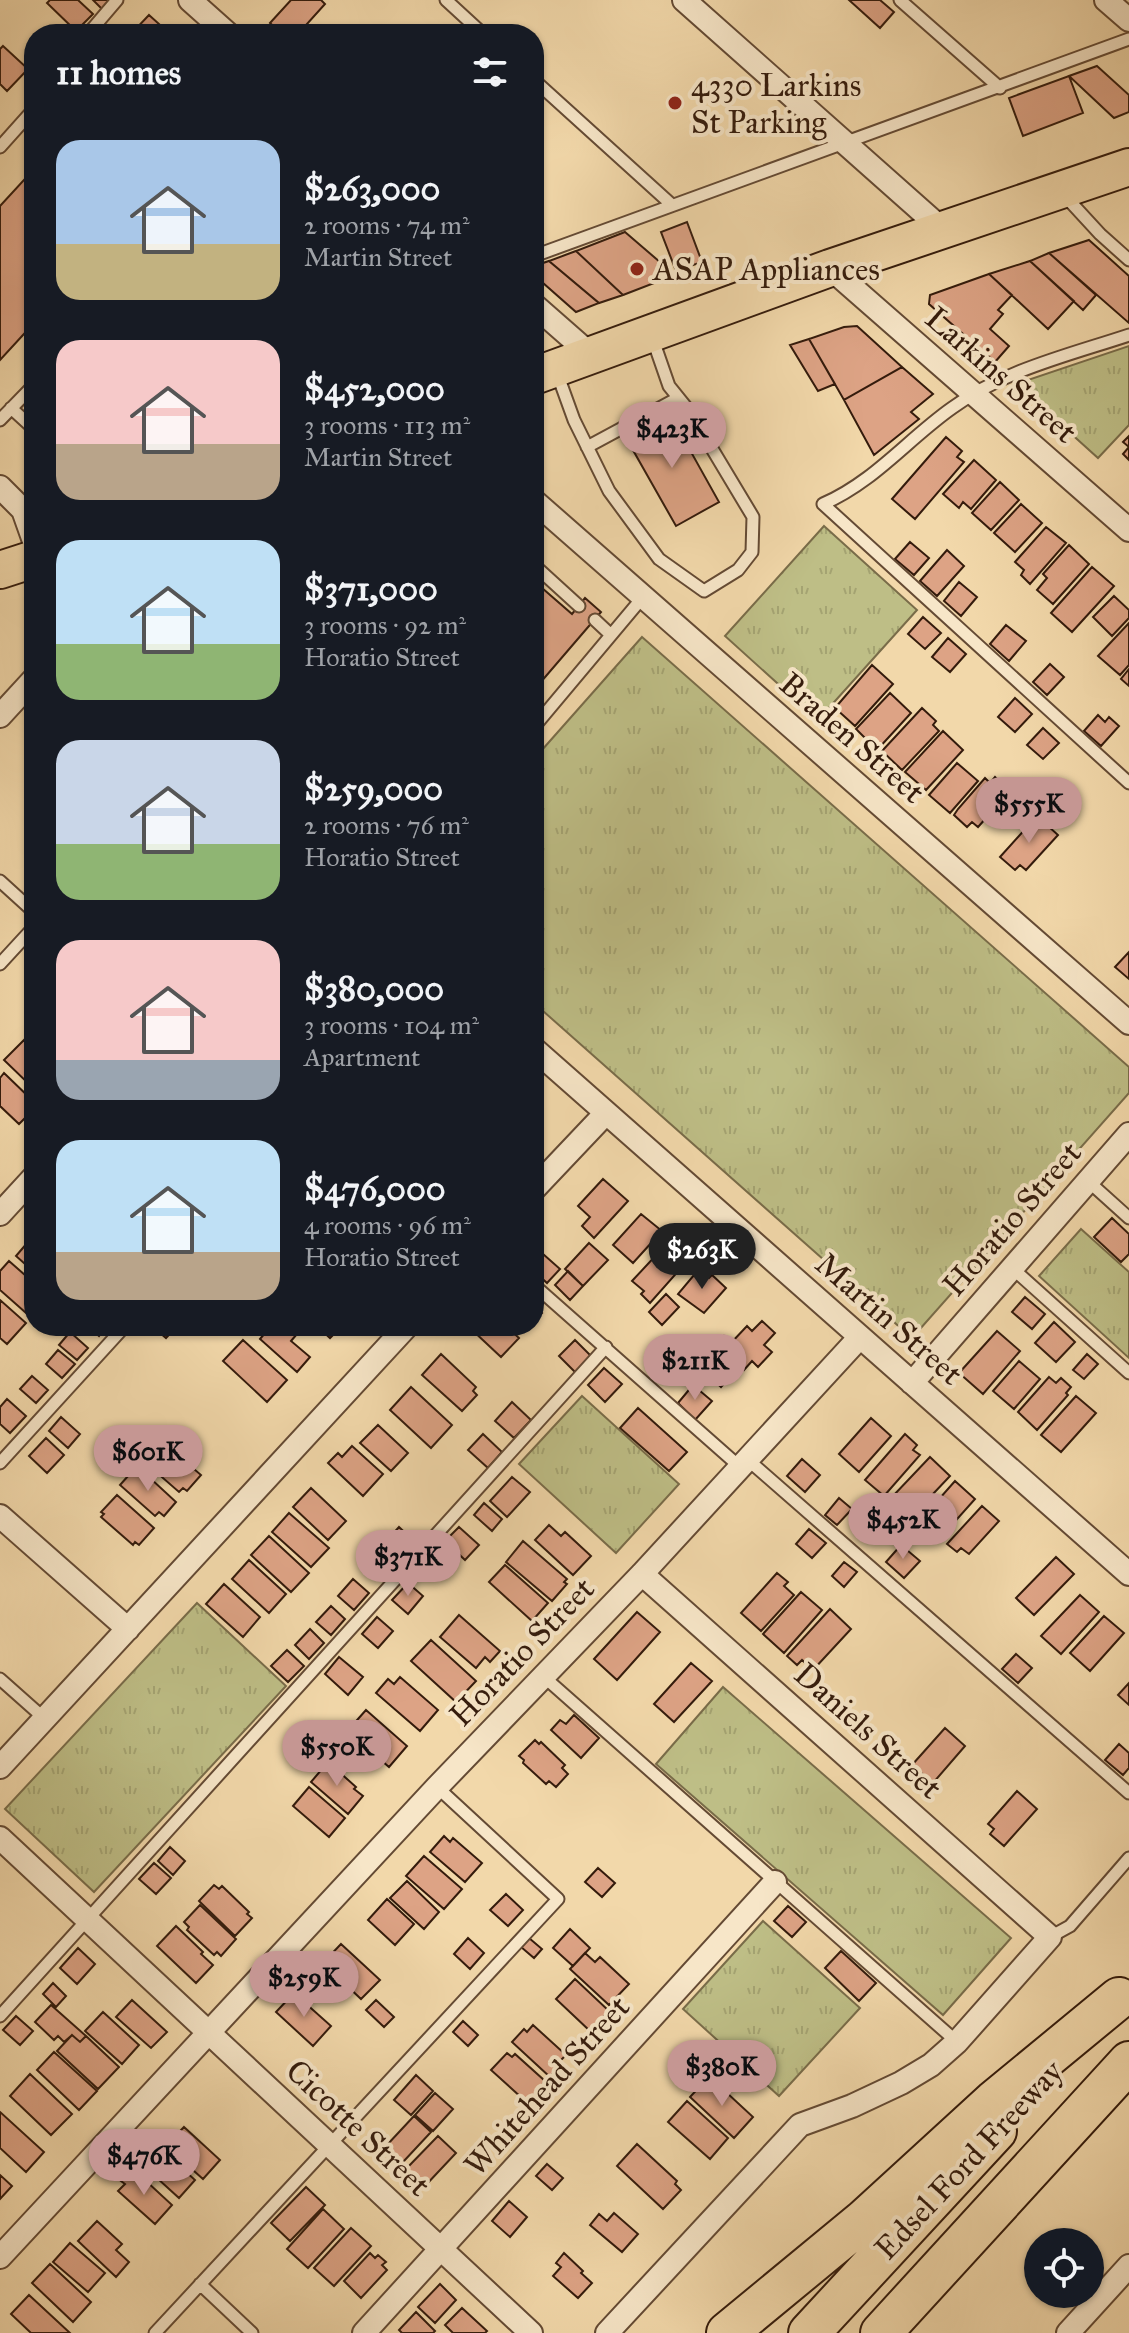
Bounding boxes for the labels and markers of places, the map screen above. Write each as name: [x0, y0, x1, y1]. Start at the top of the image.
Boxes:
place label: 4330 Larkins St Parking: [691, 66, 861, 142]
marker: 4330 Larkins St Parking: [666, 94, 684, 112]
place label: ASAP Appliances: [651, 250, 880, 289]
marker: ASAP Appliances: [628, 260, 646, 278]
pin: $423K: [616, 402, 728, 470]
pin: $555K: [973, 777, 1085, 845]
pin: $263K: [646, 1223, 758, 1291]
pin: $211K: [639, 1334, 751, 1402]
pin: $601K: [92, 1425, 204, 1493]
pin: $452K: [847, 1493, 959, 1561]
pin: $371K: [352, 1530, 464, 1598]
pin: $550K: [281, 1720, 393, 1788]
pin: $259K: [248, 1951, 360, 2019]
pin: $380K: [666, 2040, 778, 2108]
pin: $476K: [88, 2129, 200, 2197]

